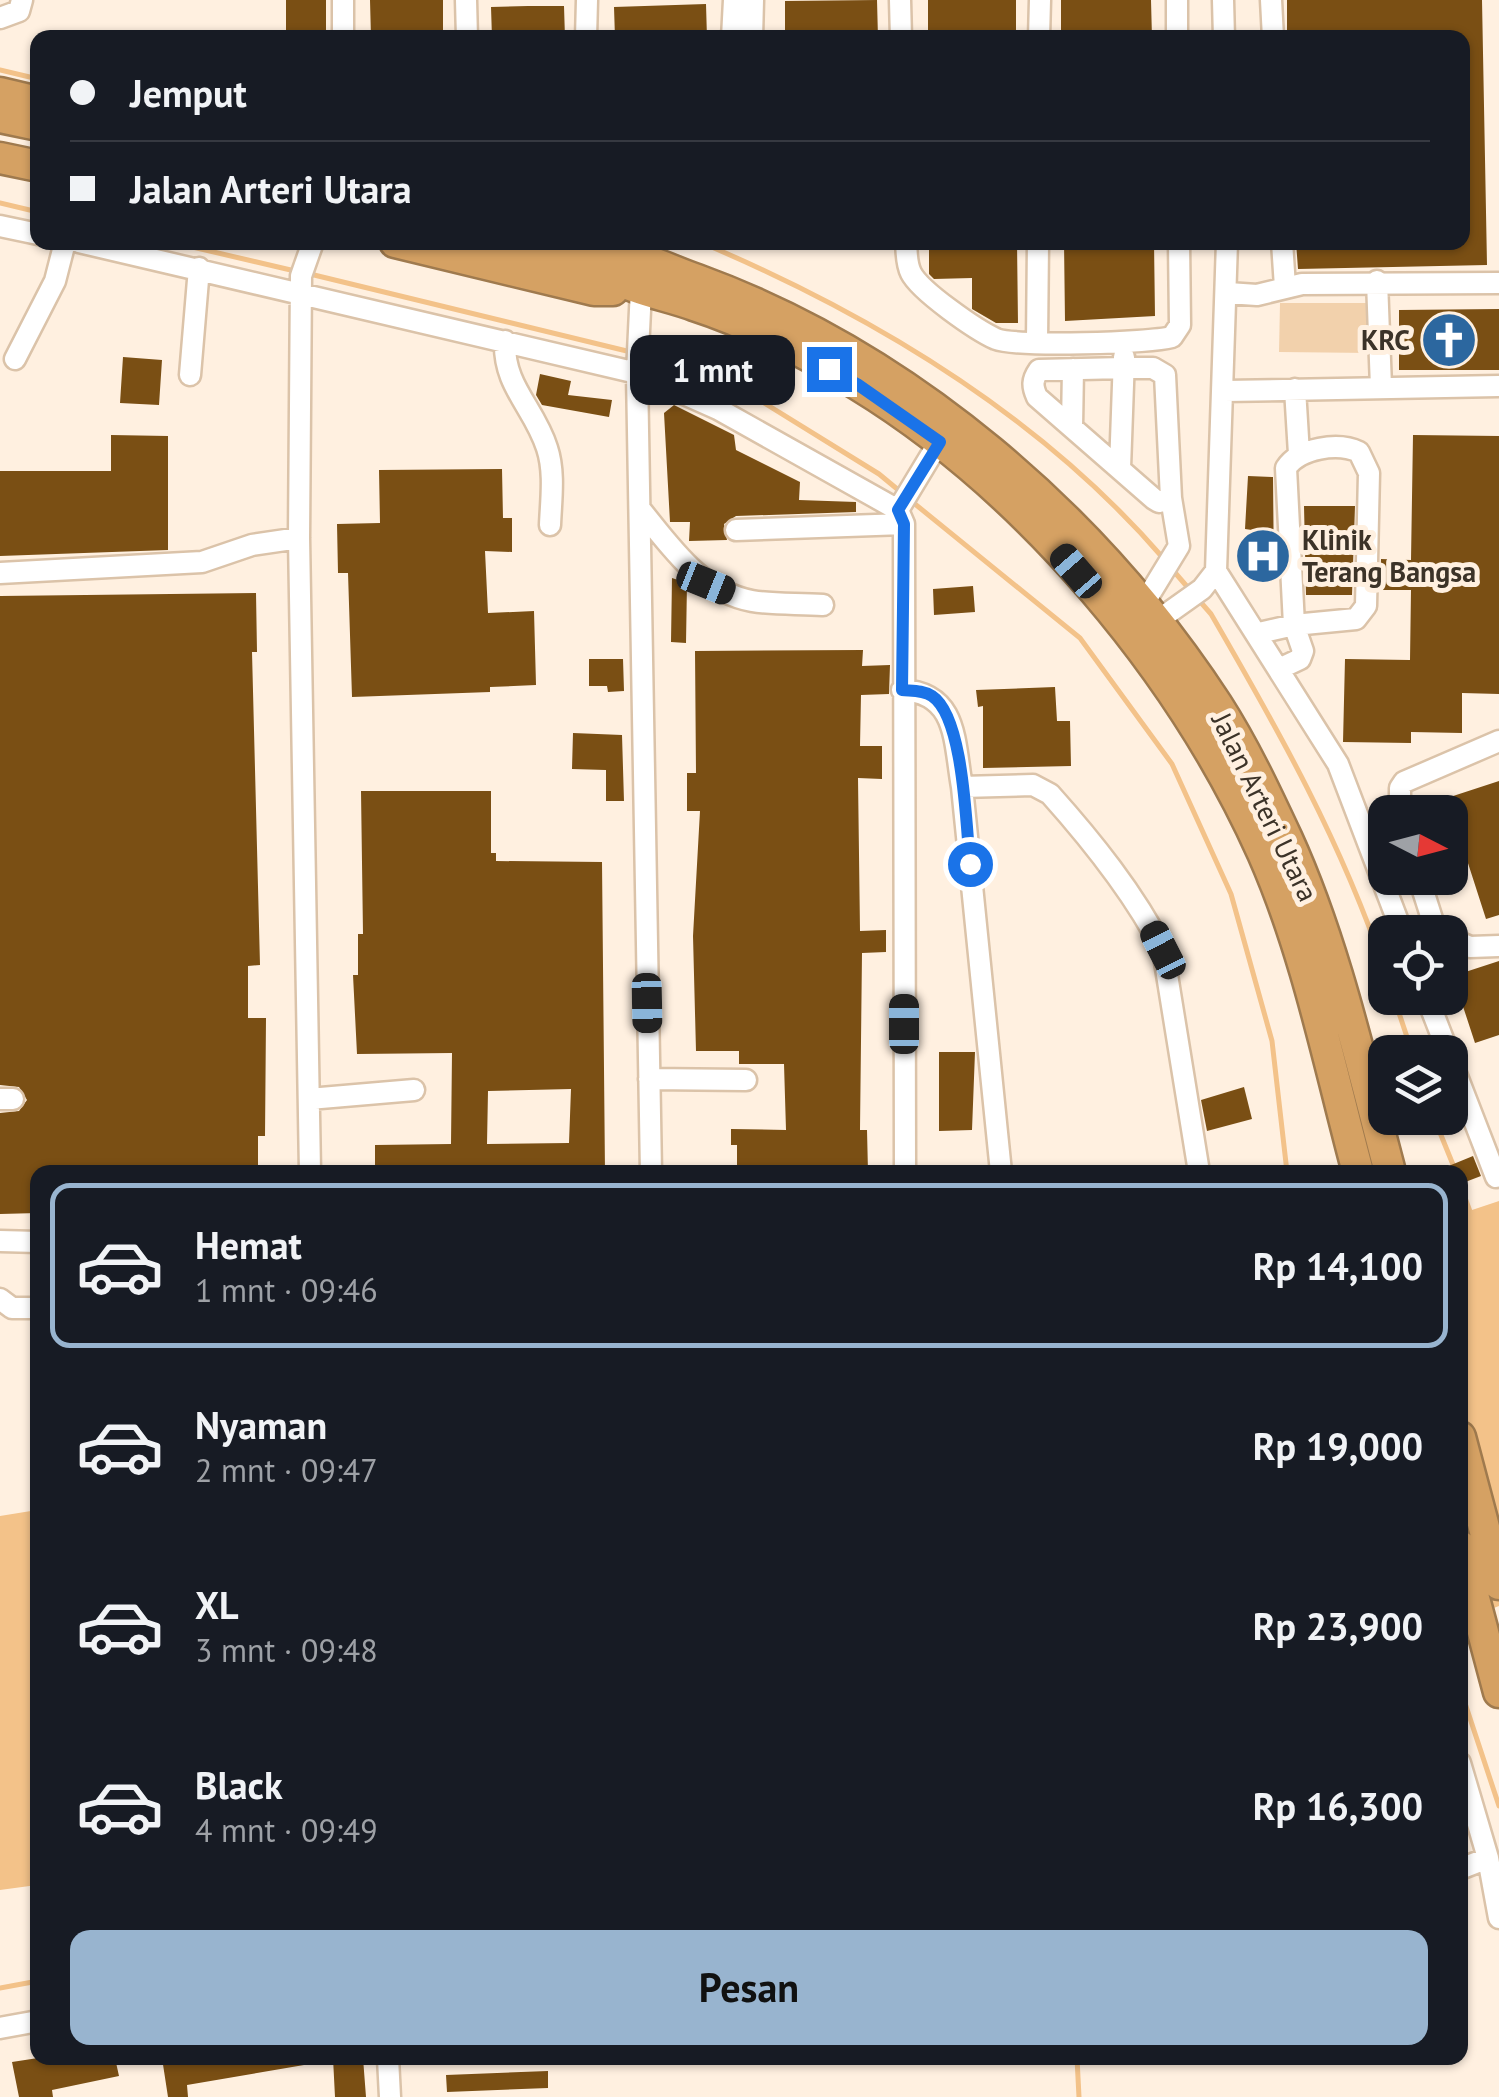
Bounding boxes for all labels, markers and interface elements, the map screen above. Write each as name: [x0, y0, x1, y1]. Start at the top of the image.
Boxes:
text: Jemput: [130, 68, 247, 117]
text: Jalan Arteri Utara: [130, 164, 412, 213]
church icon: KRC: [1419, 310, 1479, 370]
place label: KRC: [1361, 321, 1410, 358]
callout: 1 mnt: [629, 334, 794, 404]
route end: [807, 347, 852, 392]
text: 1 mnt: [672, 349, 753, 391]
place label: Klinik Terang Bangsa: [1302, 521, 1476, 590]
hospital icon: Klinik Terang Bangsa: [1233, 526, 1293, 586]
car: [1045, 539, 1107, 603]
car: [673, 558, 739, 608]
street label: Jalan Arteri Utara: [1203, 705, 1327, 907]
north arrow: [1368, 795, 1468, 895]
map controls: [1368, 795, 1468, 1135]
route start: [948, 842, 993, 887]
button: locate: [1368, 915, 1468, 1015]
car: [1136, 916, 1190, 984]
car: [631, 973, 663, 1033]
car: [889, 994, 919, 1054]
button: layers: [1368, 1035, 1468, 1135]
text: Hemat: [195, 1220, 302, 1269]
icon: car: [75, 1221, 165, 1311]
text: Rp 14,100: [1253, 1241, 1423, 1290]
text: 1 mnt · 09:46: [195, 1269, 378, 1311]
text: Nyaman: [195, 1400, 327, 1449]
icon: car: [75, 1401, 165, 1491]
text: Rp 19,000: [1253, 1421, 1423, 1470]
text: 2 mnt · 09:47: [195, 1449, 378, 1491]
text: XL: [195, 1580, 239, 1629]
icon: car: [75, 1581, 165, 1671]
text: Rp 23,900: [1253, 1601, 1423, 1650]
text: 3 mnt · 09:48: [195, 1629, 378, 1671]
text: Black: [195, 1760, 283, 1809]
icon: car: [75, 1761, 165, 1851]
text: Rp 16,300: [1253, 1781, 1423, 1830]
text: 4 mnt · 09:49: [195, 1809, 378, 1851]
button: Pesan: [70, 1930, 1428, 2045]

